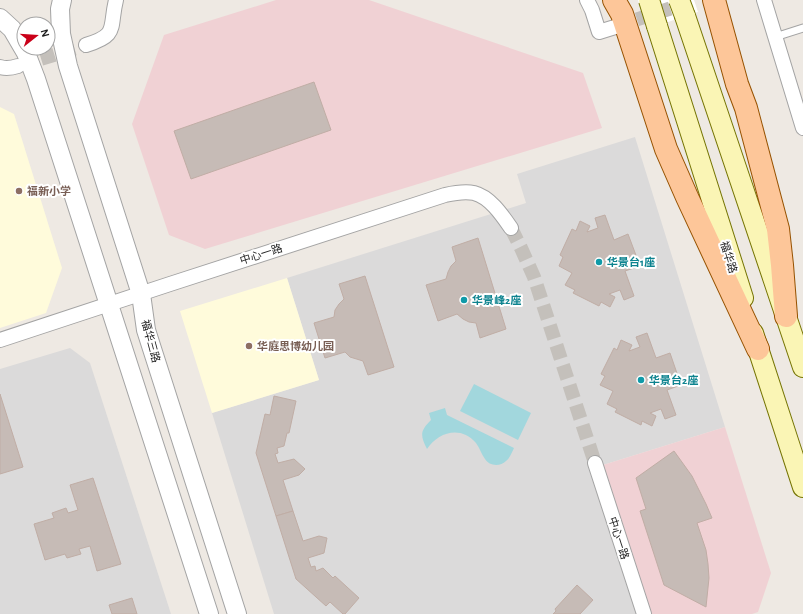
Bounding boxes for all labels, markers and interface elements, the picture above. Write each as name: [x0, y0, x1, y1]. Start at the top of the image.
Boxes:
north arrow: [16, 16, 56, 56]
text: N: [39, 28, 51, 38]
place label: 福新小学: [27, 185, 71, 197]
marker: 福新小学: [14, 186, 24, 196]
street label: 福华路: [718, 239, 740, 275]
street label: 中心一路: [238, 241, 284, 267]
place label: 华景台1座: [607, 256, 655, 268]
marker: 华景台1座: [594, 257, 604, 267]
place label: 华景峰2座: [472, 294, 521, 306]
marker: 华景峰2座: [459, 295, 469, 305]
street label: 福华三路: [140, 318, 162, 364]
place label: 华庭思博幼儿园: [257, 340, 334, 352]
marker: 华庭思博幼儿园: [244, 341, 254, 351]
place label: 华景台2座: [649, 374, 698, 386]
marker: 华景台2座: [636, 375, 646, 385]
street label: 中心一路: [606, 515, 632, 561]

